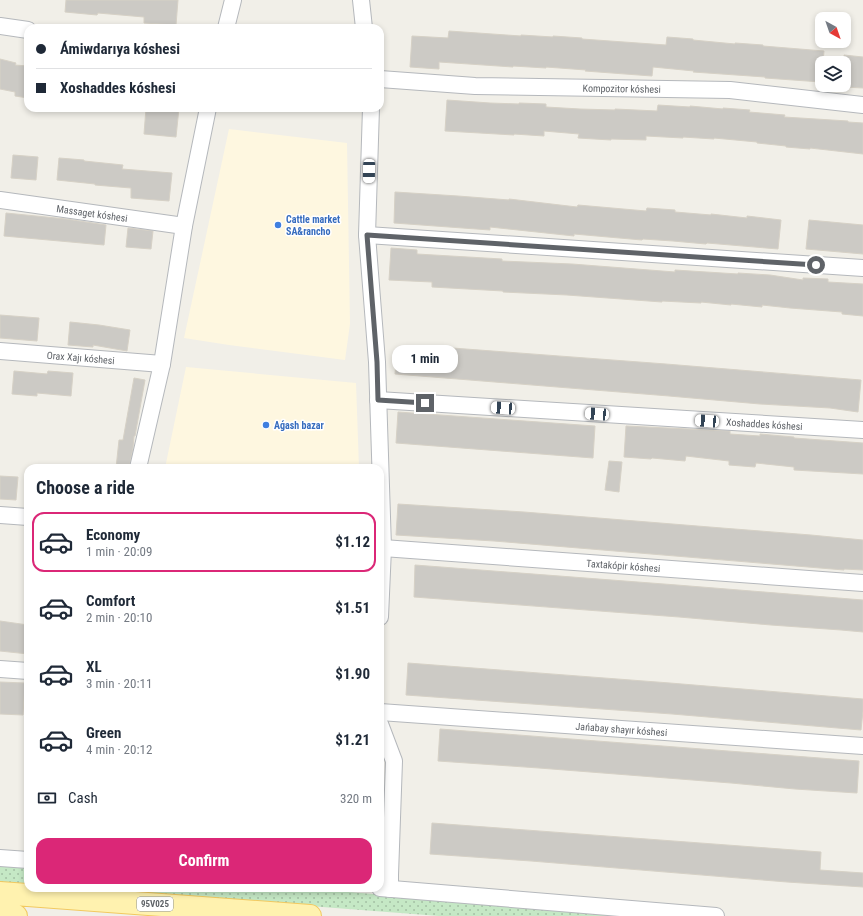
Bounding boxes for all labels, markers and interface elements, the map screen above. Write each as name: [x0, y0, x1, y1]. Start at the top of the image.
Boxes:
north arrow: [815, 12, 851, 48]
map controls: [815, 12, 851, 92]
text: Ámiwdarıya kóshesi: [60, 40, 180, 58]
button: layers: [815, 56, 851, 92]
text: Xoshaddes kóshesi: [60, 79, 176, 97]
street label: Kompozitor kóshesi: [583, 83, 661, 95]
car: [363, 159, 375, 183]
street label: Massaget kóshesi: [56, 203, 128, 224]
place label: Cattle market SA&rancho: [286, 214, 340, 237]
marker: Cattle market SA&rancho: [273, 220, 283, 230]
route start: [807, 256, 825, 274]
callout: 1 min: [392, 345, 458, 373]
street label: Orax Xajı kóshesi: [46, 350, 115, 366]
text: 1 min: [411, 351, 439, 366]
route end: [416, 394, 434, 412]
car: [491, 401, 515, 415]
car: [585, 407, 609, 421]
car: [695, 414, 719, 428]
street label: Xoshaddes kóshesi: [726, 417, 803, 432]
marker: Aǵash bazar: [261, 420, 271, 430]
place label: Aǵash bazar: [274, 420, 324, 431]
text: Choose a ride: [36, 477, 135, 498]
icon: car: [38, 524, 74, 560]
text: Economy: [86, 526, 140, 544]
text: $1.12: [335, 533, 370, 551]
text: 1 min · 20:09: [86, 544, 152, 559]
street label: Taxtakópir kóshesi: [586, 558, 661, 574]
icon: car: [38, 590, 74, 626]
text: Comfort: [86, 592, 135, 610]
text: $1.51: [335, 599, 370, 617]
text: 2 min · 20:10: [86, 610, 152, 625]
icon: car: [38, 656, 74, 692]
text: XL: [86, 658, 102, 676]
text: $1.90: [335, 665, 370, 683]
text: 3 min · 20:11: [86, 676, 152, 691]
street label: Jańabay shayır kóshesi: [575, 721, 668, 738]
icon: car: [38, 722, 74, 758]
text: Green: [86, 724, 121, 742]
text: $1.21: [335, 731, 370, 749]
text: 4 min · 20:12: [86, 742, 152, 757]
icon: cash: [36, 787, 58, 809]
text: Cash: [68, 789, 98, 807]
text: 320 m: [340, 791, 372, 806]
button: Confirm: [36, 838, 372, 884]
road number: 95V025: [137, 897, 173, 911]

